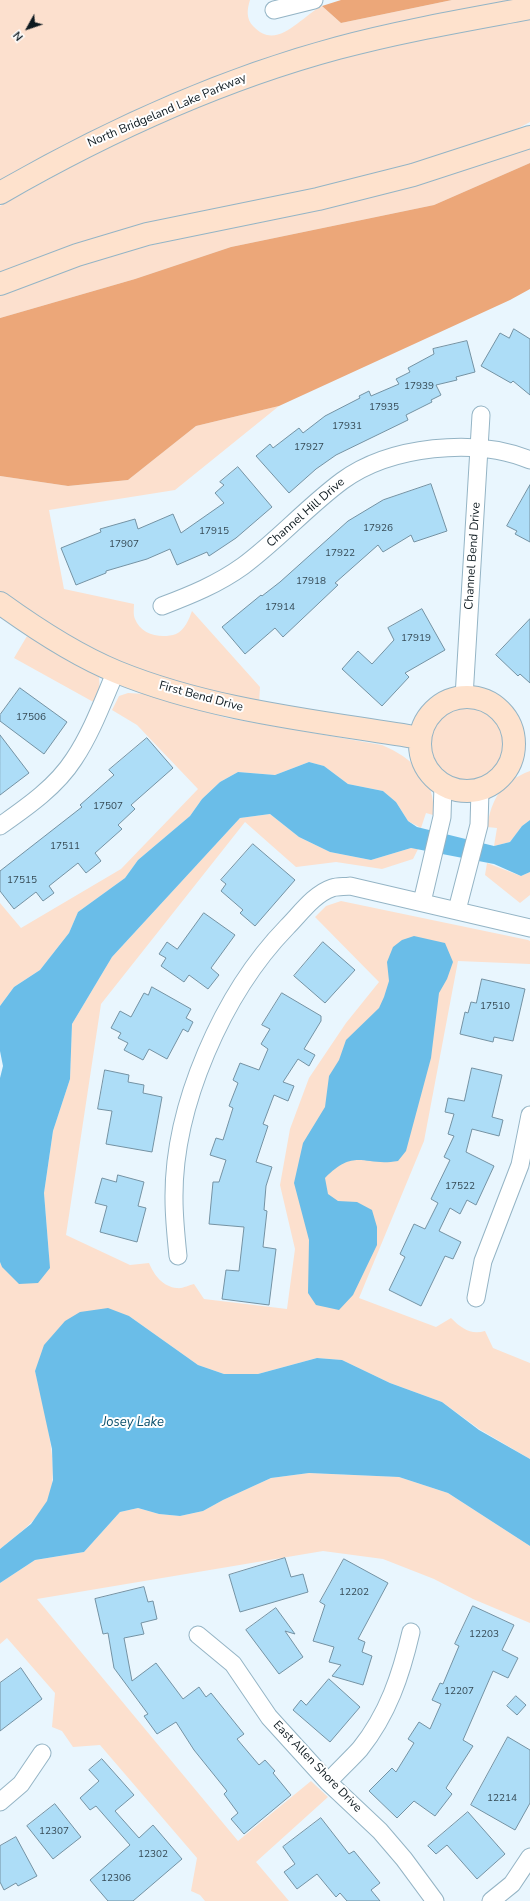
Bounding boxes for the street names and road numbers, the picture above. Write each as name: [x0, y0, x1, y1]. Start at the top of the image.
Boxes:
street label: North Bridgeland Lake Parkway: [85, 71, 249, 151]
street label: Channel Hill Drive: [264, 475, 348, 551]
street label: Channel Bend Drive: [462, 502, 484, 610]
street label: First Bend Drive: [157, 679, 245, 715]
street label: East Allen Shore Drive: [270, 1718, 364, 1816]

